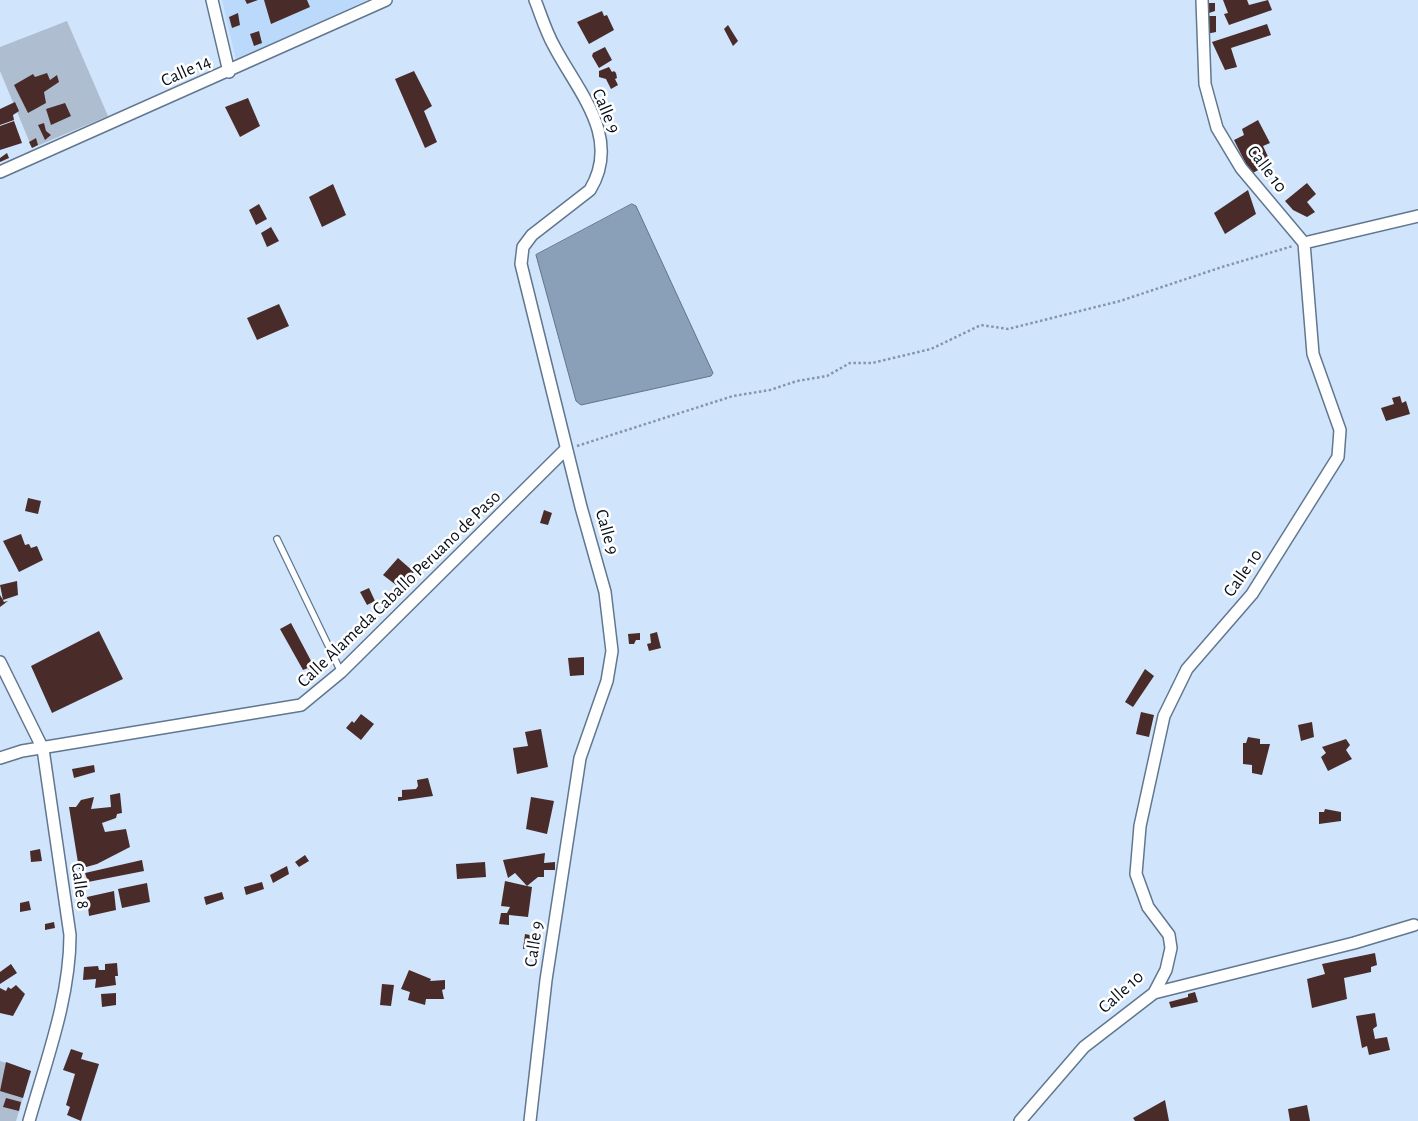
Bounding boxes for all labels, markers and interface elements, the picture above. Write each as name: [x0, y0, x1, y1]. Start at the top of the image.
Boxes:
street label: Calle 14: [158, 50, 214, 92]
street label: Calle 9: [587, 85, 625, 137]
street label: Calle 10: [1242, 141, 1292, 197]
street label: Calle Alameda Caballo Peruano de Paso: [293, 486, 505, 692]
street label: Calle 9: [590, 507, 624, 557]
street label: Calle 10: [1219, 545, 1267, 601]
street label: Calle 8: [66, 862, 94, 910]
street label: Calle 9: [520, 919, 548, 969]
street label: Calle 10: [1094, 966, 1148, 1018]

